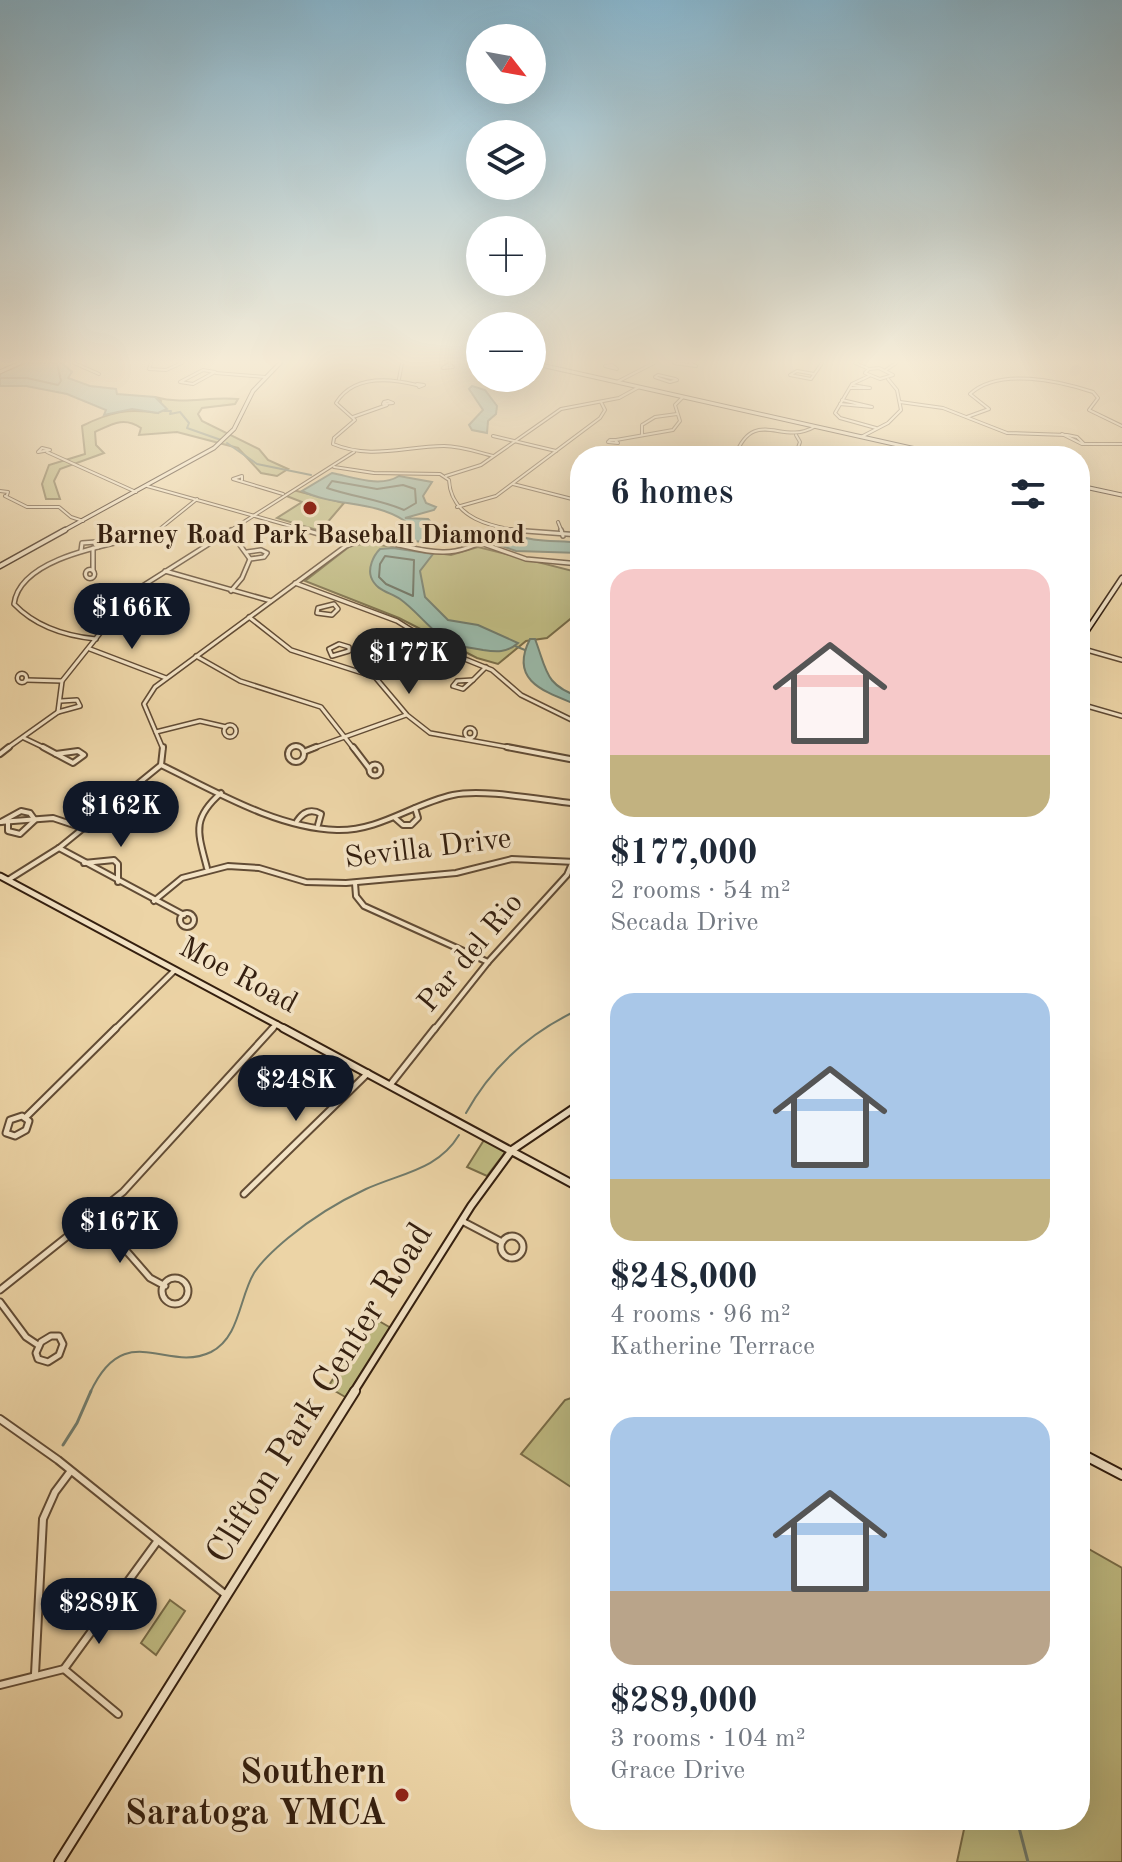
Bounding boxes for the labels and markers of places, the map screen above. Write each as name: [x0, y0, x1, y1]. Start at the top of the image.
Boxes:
marker: Barney Road Park Baseball Diamond: [301, 499, 319, 517]
place label: Barney Road Park Baseball Diamond: [95, 523, 525, 549]
pin: $166K: [76, 583, 188, 651]
pin: $177K: [353, 628, 465, 696]
pin: $162K: [65, 781, 177, 849]
pin: $248K: [240, 1055, 352, 1123]
pin: $167K: [64, 1197, 176, 1265]
pin: $289K: [43, 1578, 155, 1646]
place label: Southern Saratoga YMCA: [124, 1756, 386, 1833]
marker: Southern Saratoga YMCA: [393, 1786, 411, 1804]

